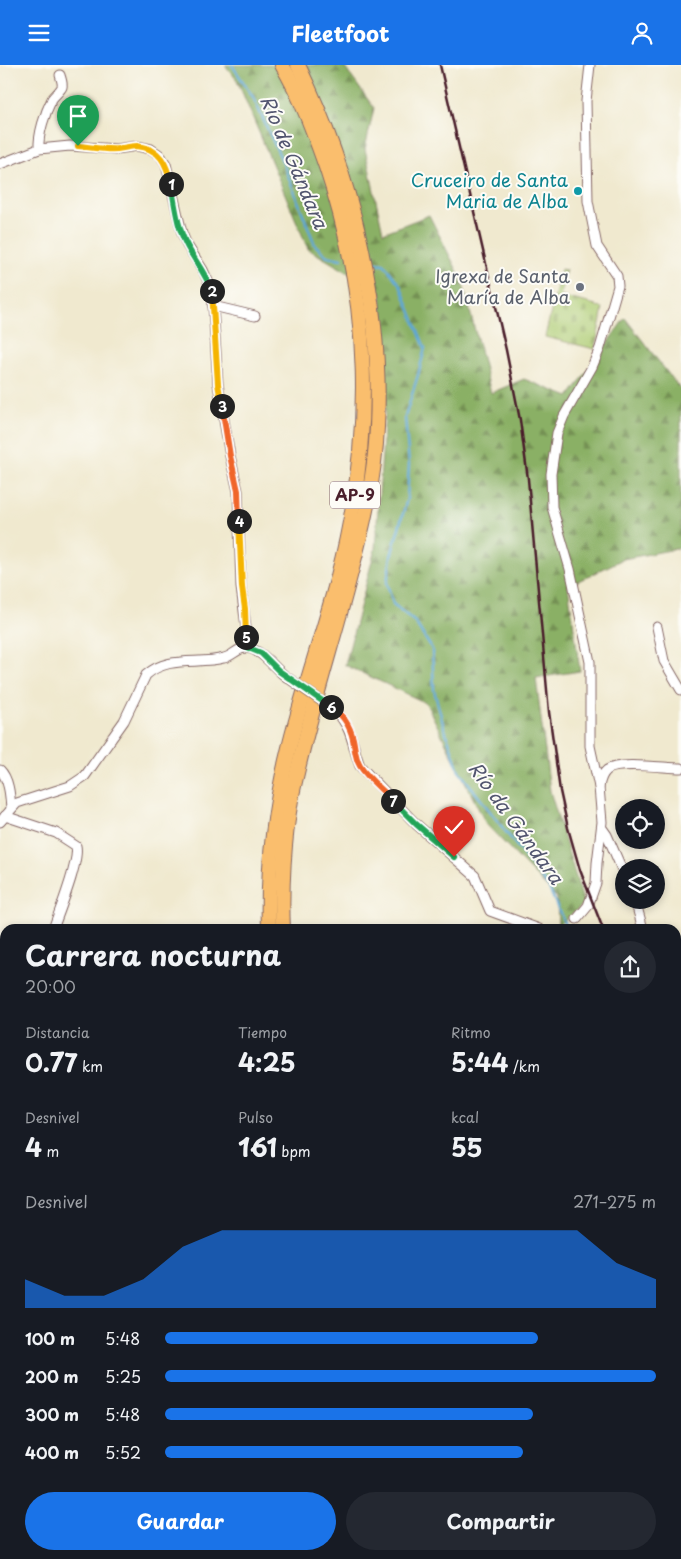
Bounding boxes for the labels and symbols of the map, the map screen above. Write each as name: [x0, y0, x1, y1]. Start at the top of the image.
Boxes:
water label: Río de Gándara: [254, 91, 336, 234]
pin: [57, 95, 99, 146]
place label: Cruceiro de Santa Maria de Alba: [411, 166, 569, 214]
pin: 1: [158, 171, 184, 197]
marker: Cruceiro de Santa Maria de Alba: [572, 185, 584, 197]
place label: Igrexa de Santa María de Alba: [435, 262, 571, 310]
pin: 2: [200, 279, 224, 303]
marker: Igrexa de Santa María de Alba: [574, 281, 586, 293]
pin: 3: [210, 393, 234, 419]
road number: AP-9: [330, 481, 380, 509]
pin: 4: [226, 509, 252, 533]
pin: 5: [234, 625, 258, 649]
pin: 6: [318, 695, 344, 719]
water label: Río da Gándara: [463, 755, 571, 890]
pin: 7: [380, 789, 406, 813]
pin: [433, 806, 475, 857]

